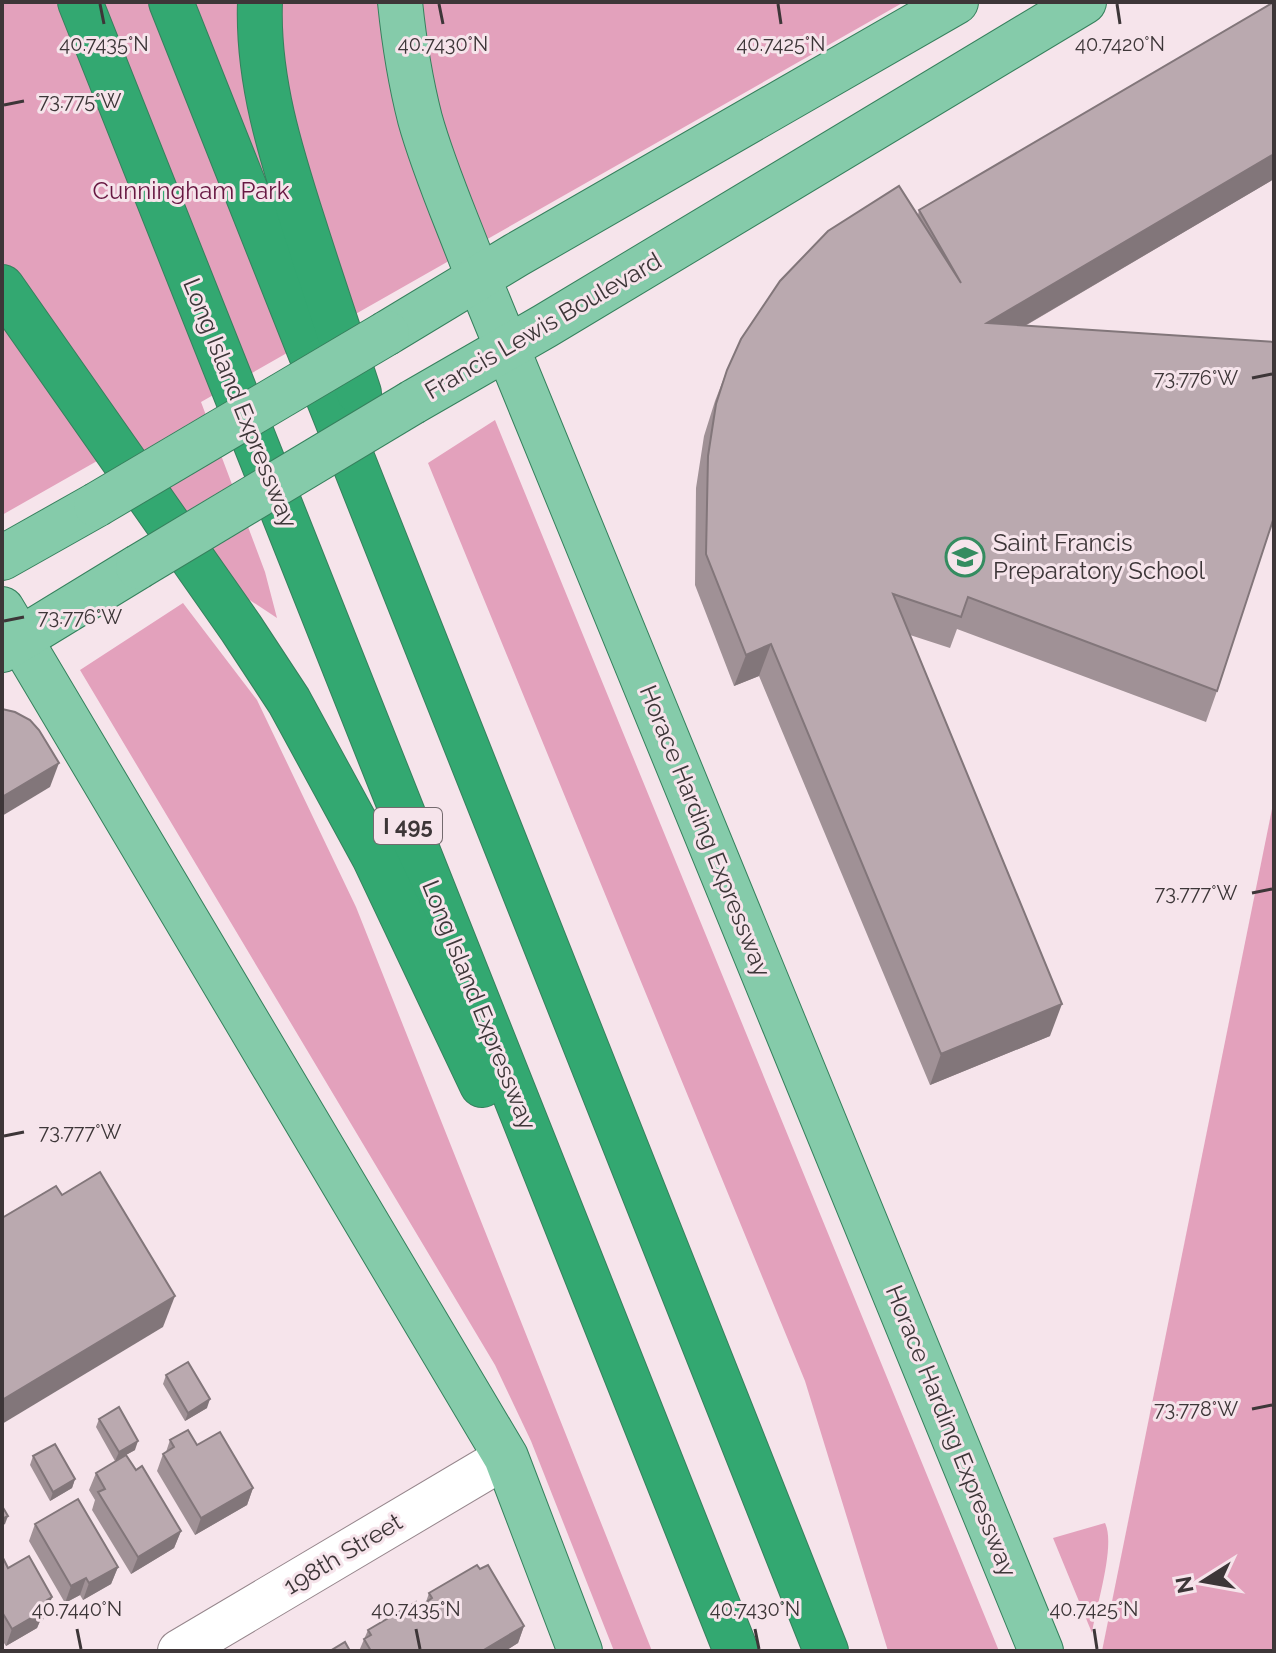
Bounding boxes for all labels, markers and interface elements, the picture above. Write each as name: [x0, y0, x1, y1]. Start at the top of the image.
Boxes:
text: 40.7435°N: [59, 32, 149, 56]
text: 40.7430°N: [398, 32, 488, 56]
text: 40.7425°N: [736, 32, 826, 56]
text: 40.7420°N: [1075, 32, 1165, 56]
text: 73.775°W: [39, 89, 122, 113]
park label: Cunningham Park: [92, 176, 290, 205]
street label: Francis Lewis Boulevard: [419, 246, 666, 405]
street label: Long Island Expressway: [177, 274, 304, 532]
text: 73.776°W: [1154, 366, 1238, 390]
place label: Saint Francis Preparatory School: [993, 528, 1206, 585]
school or university icon: Saint Francis Preparatory School: [944, 536, 986, 578]
text: 73.776°W: [38, 605, 122, 629]
street label: Horace Harding Expressway: [634, 681, 777, 981]
road number: I 495: [374, 808, 442, 844]
street label: Long Island Expressway: [416, 876, 543, 1134]
text: 73.777°W: [1155, 881, 1238, 905]
text: 73.777°W: [39, 1120, 122, 1144]
street label: Horace Harding Expressway: [880, 1281, 1023, 1581]
text: 73.778°W: [1154, 1397, 1238, 1421]
street label: 198th Street: [278, 1507, 407, 1600]
north arrow: [1164, 1541, 1244, 1621]
text: N: [1170, 1574, 1199, 1596]
text: 40.7440°N: [32, 1597, 122, 1621]
text: 40.7435°N: [371, 1597, 461, 1621]
text: 40.7430°N: [710, 1597, 800, 1621]
text: 40.7425°N: [1049, 1597, 1139, 1621]

